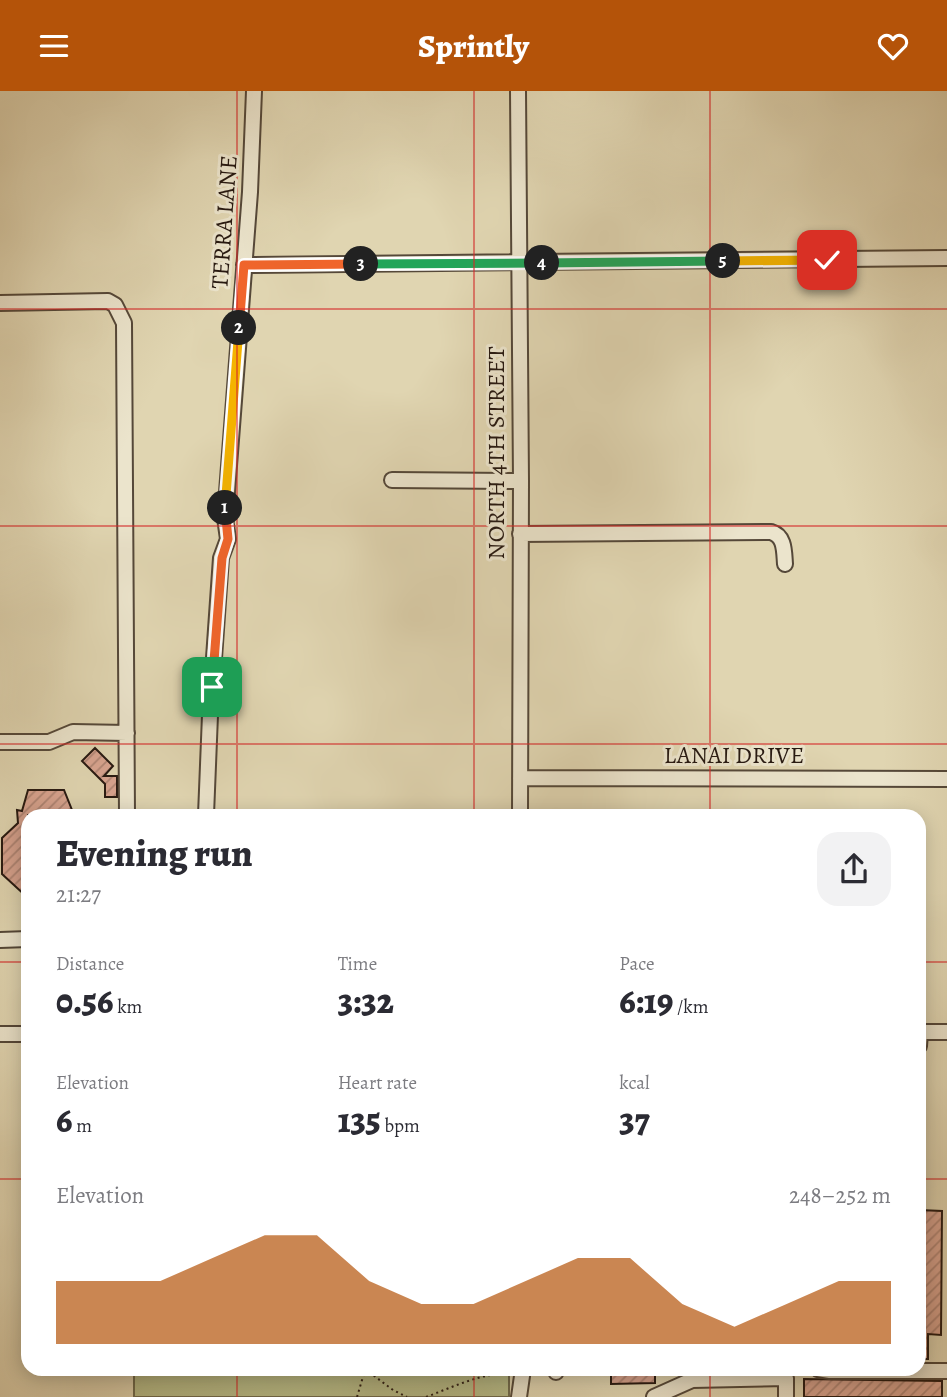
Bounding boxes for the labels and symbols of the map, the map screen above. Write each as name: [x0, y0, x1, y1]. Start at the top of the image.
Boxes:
street label: TERRA LANE: [203, 154, 245, 290]
pin: [797, 230, 857, 290]
pin: 5: [706, 243, 740, 279]
pin: 4: [524, 245, 560, 281]
pin: 3: [344, 247, 378, 281]
pin: 2: [222, 310, 256, 345]
street label: NORTH 4TH STREET: [480, 346, 512, 560]
pin: 1: [208, 491, 243, 525]
pin: [182, 657, 242, 717]
street label: LANAI DRIVE: [664, 739, 804, 771]

